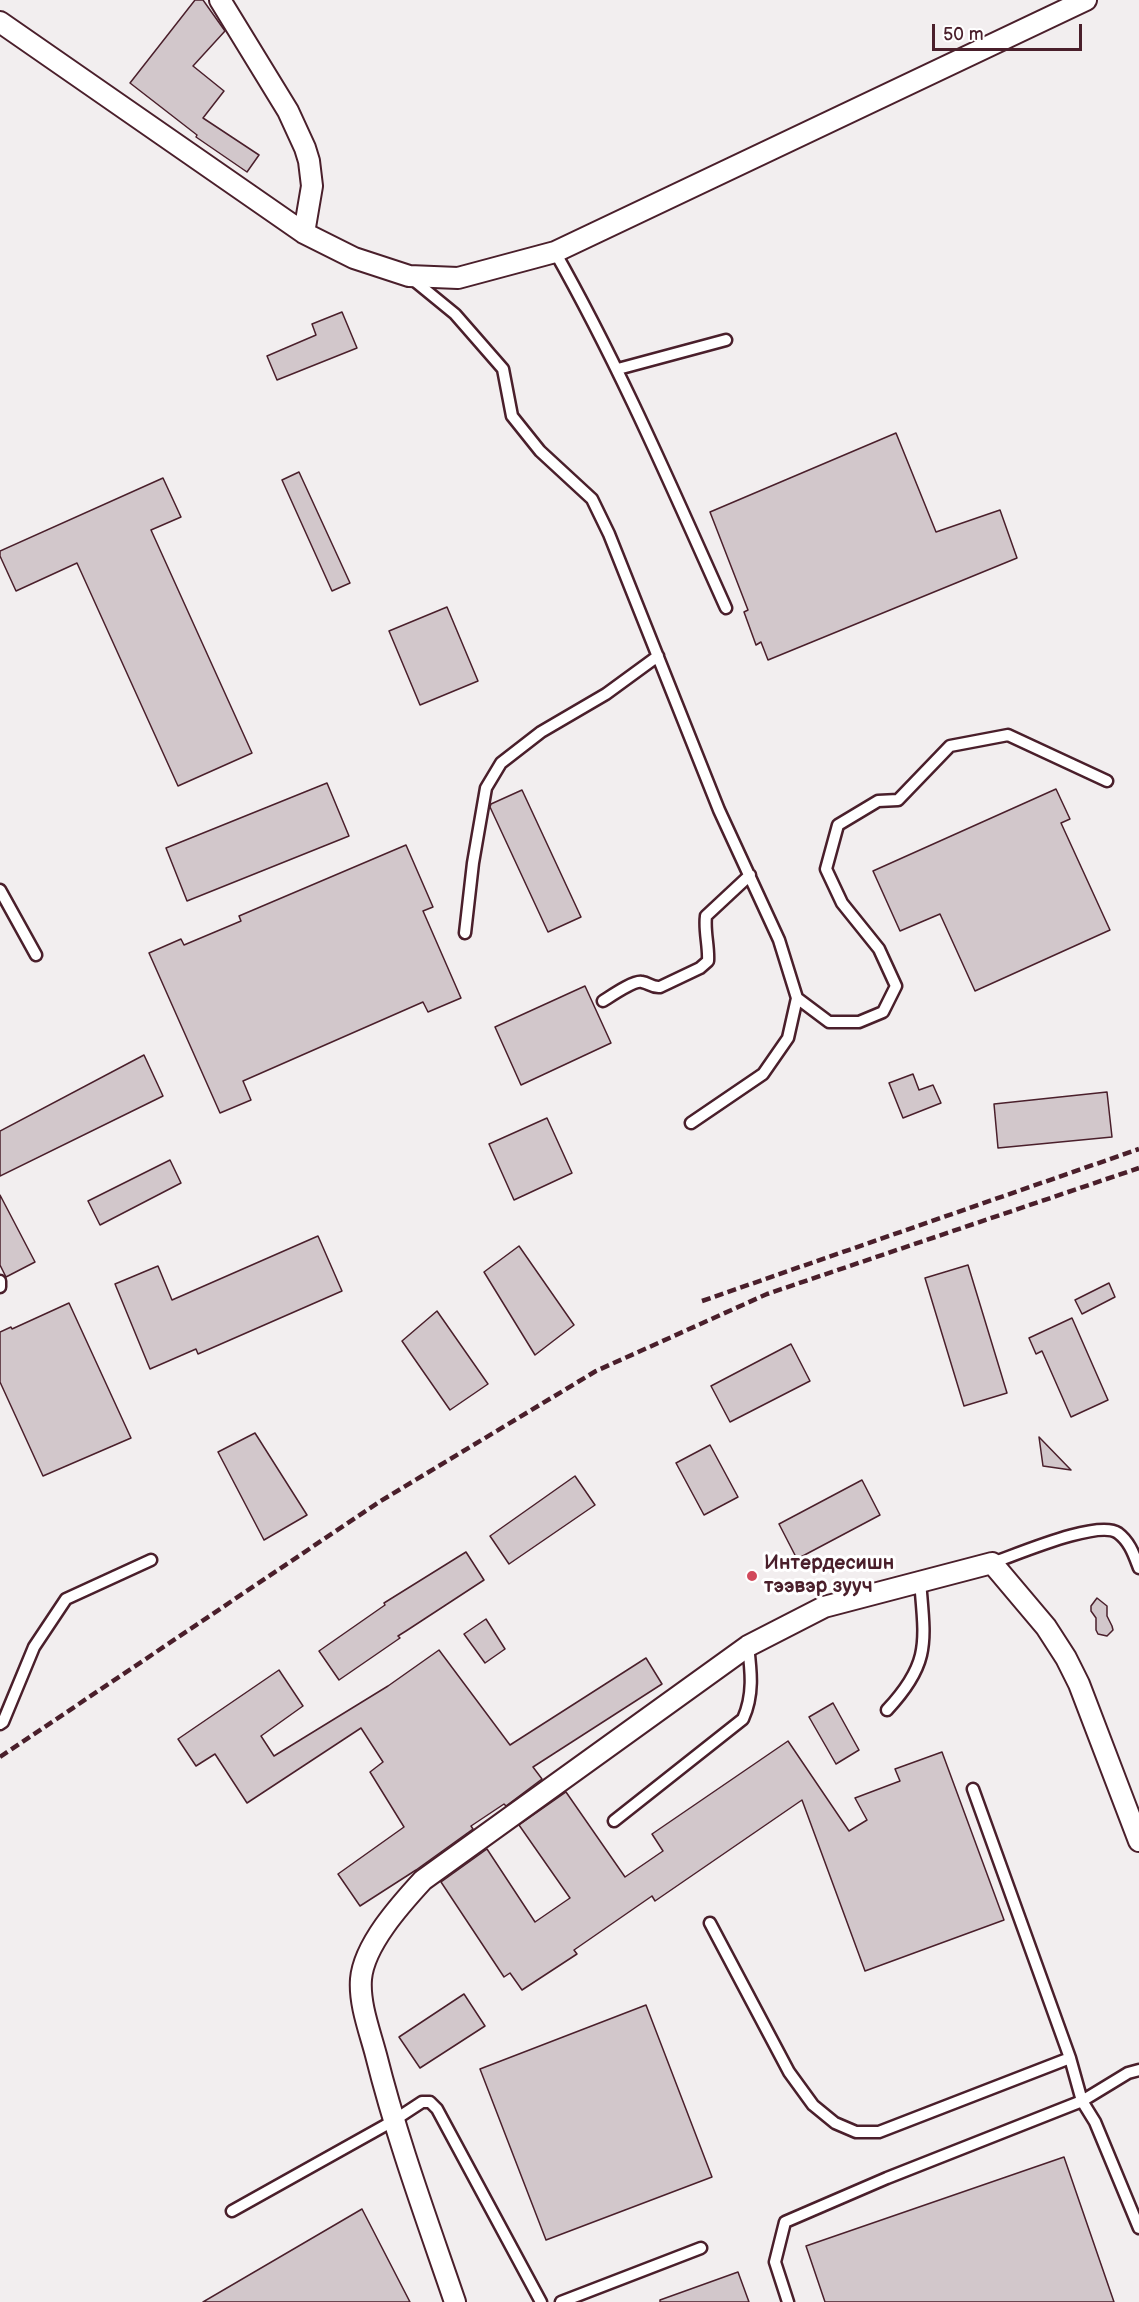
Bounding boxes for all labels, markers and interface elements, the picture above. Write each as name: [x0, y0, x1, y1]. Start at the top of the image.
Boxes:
scale bar: [935, 12, 1085, 50]
text: 50 m: [943, 24, 984, 45]
place label: Интердесишн тээвэр зууч: [764, 1552, 894, 1599]
marker: Интердесишн тээвэр зууч: [745, 1569, 759, 1583]

